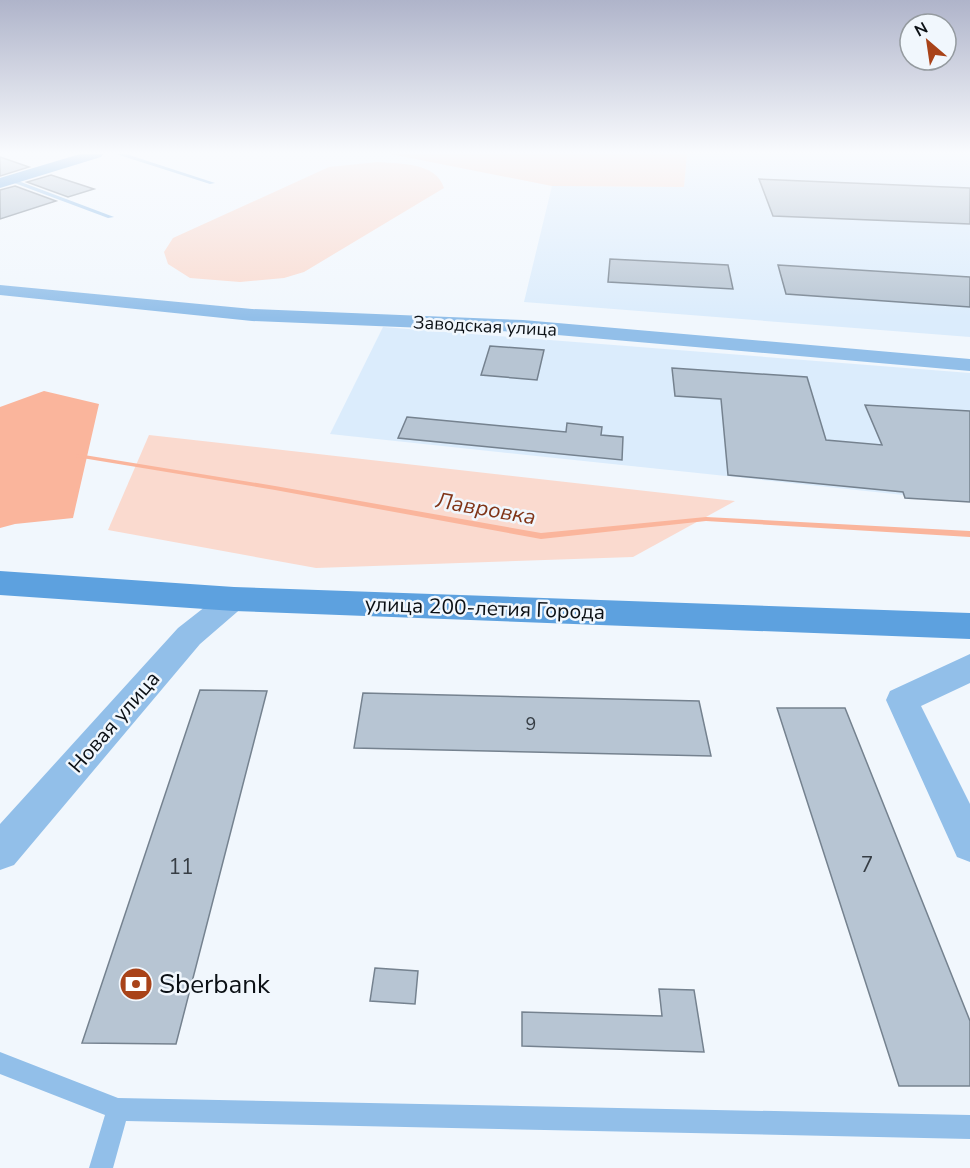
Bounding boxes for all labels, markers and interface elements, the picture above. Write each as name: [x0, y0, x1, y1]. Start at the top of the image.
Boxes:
north arrow: [898, 12, 958, 72]
text: N: [911, 17, 932, 42]
street label: Заводская улица: [412, 310, 558, 342]
water label: Лавровка: [432, 485, 538, 533]
street label: улица 200-летия Города: [364, 590, 606, 626]
street label: Новая улица: [62, 665, 166, 779]
house number: 9: [526, 712, 536, 736]
house number: 7: [861, 851, 873, 879]
house number: 11: [168, 853, 194, 881]
bank icon: Sberbank: [118, 966, 154, 1002]
place label: Sberbank: [159, 967, 271, 1002]

